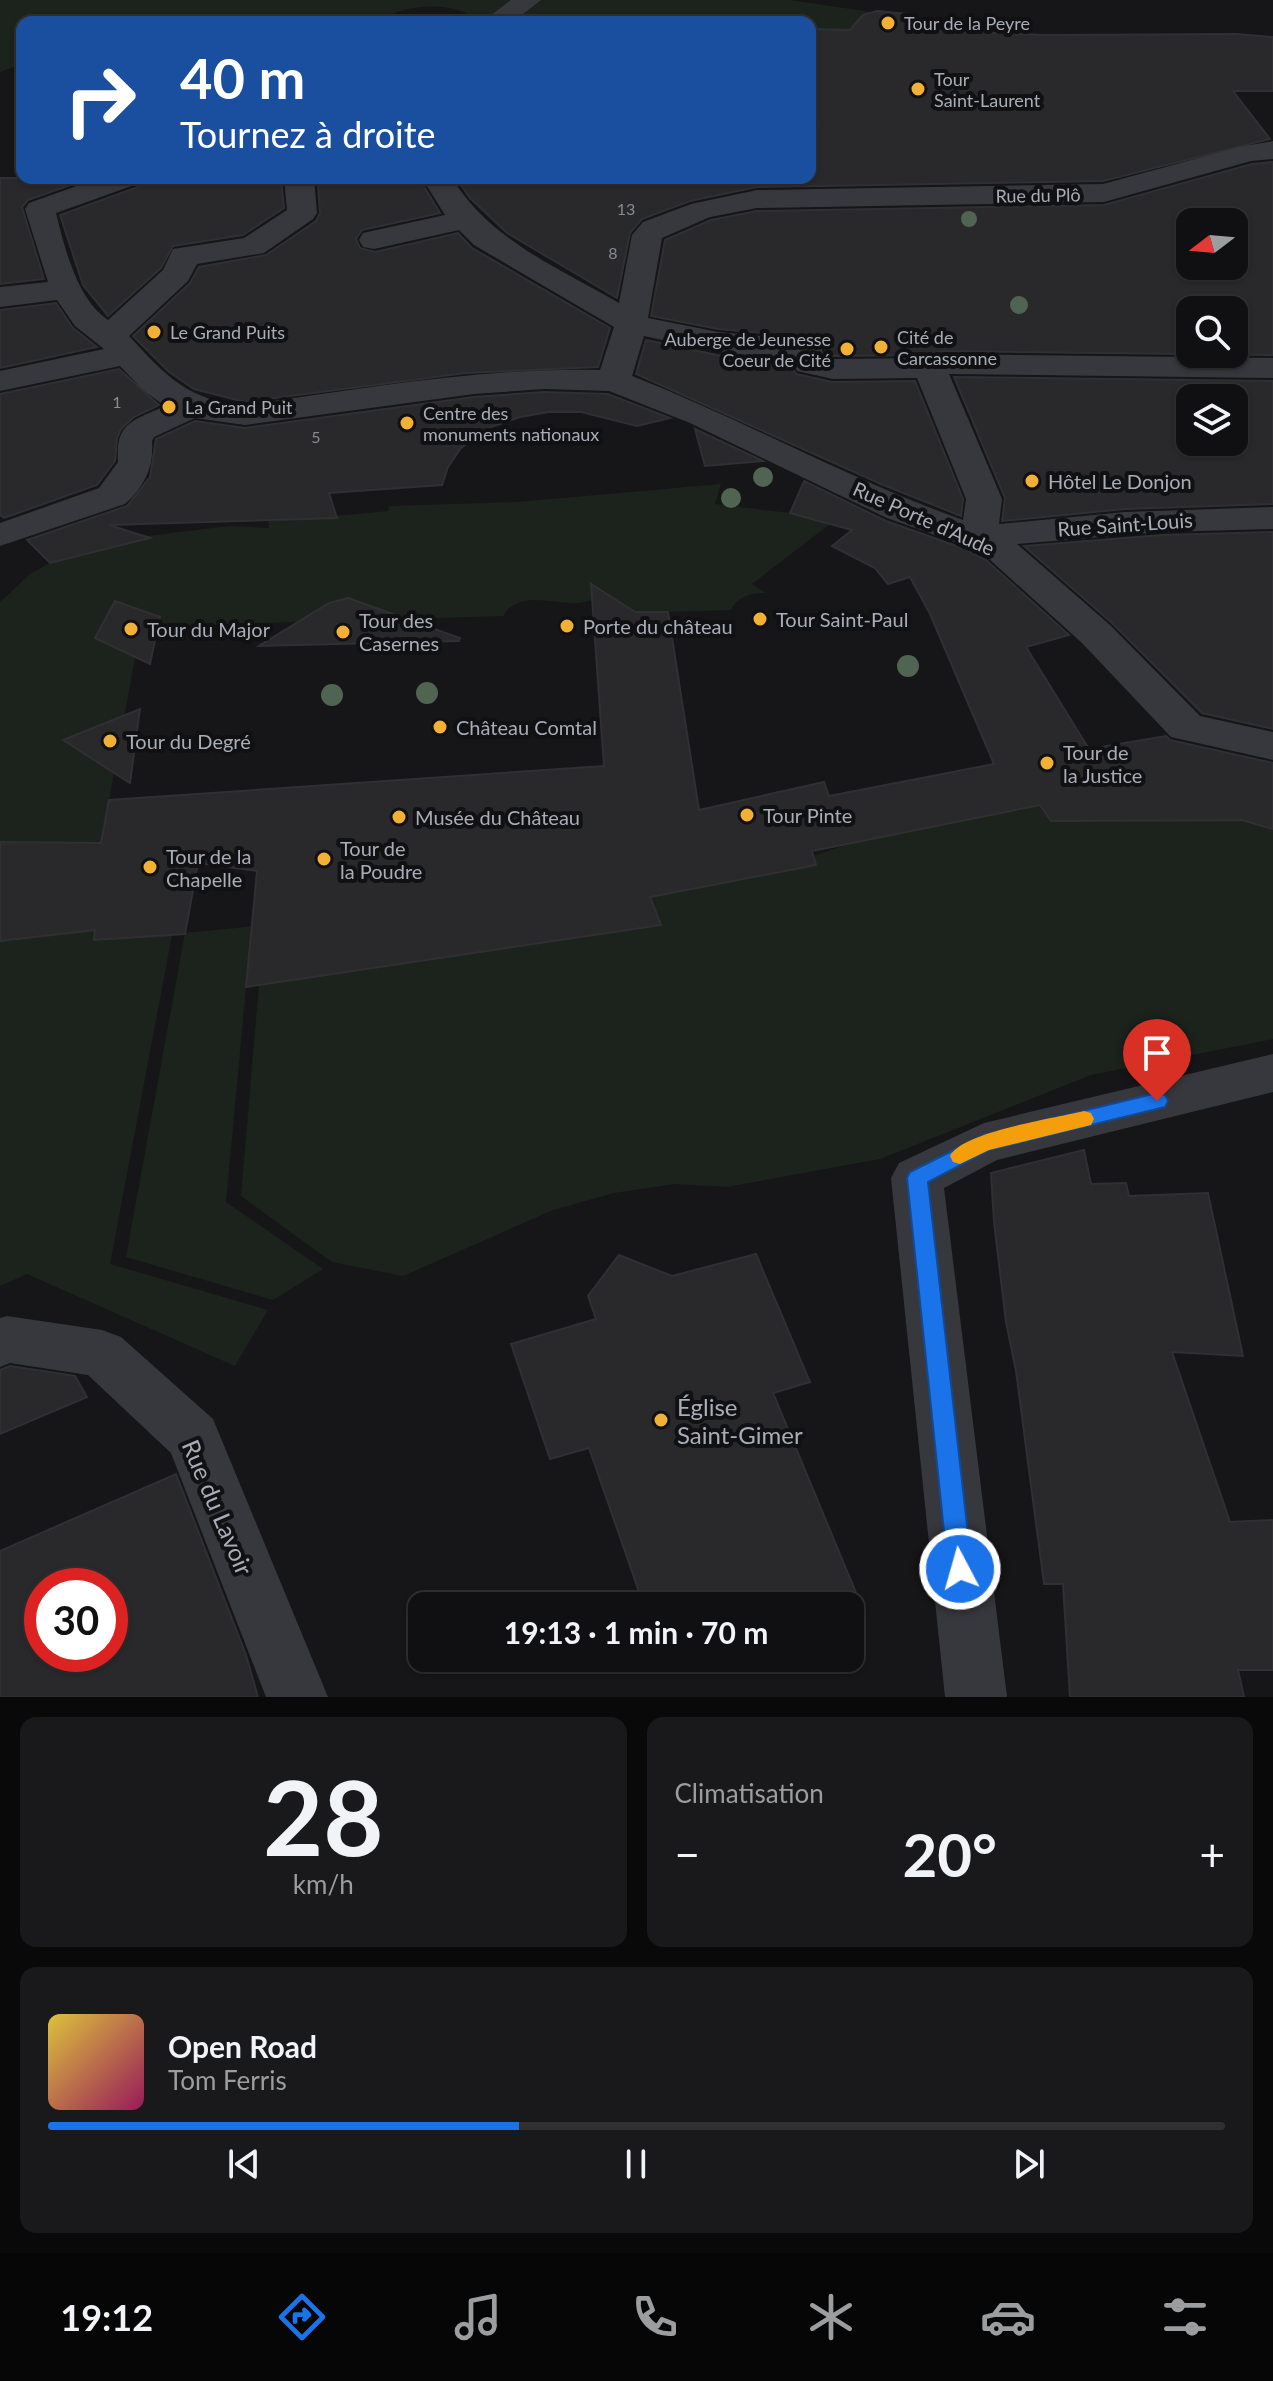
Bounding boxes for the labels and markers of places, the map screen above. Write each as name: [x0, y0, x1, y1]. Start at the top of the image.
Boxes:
place label: Tour de la Peyre: [904, 12, 1030, 34]
marker: Tour de la Peyre: [879, 14, 897, 32]
place label: Tour Saint-Laurent: [934, 68, 1041, 111]
marker: Tour Saint-Laurent: [909, 80, 927, 98]
place label: Le Grand Puits: [170, 321, 285, 343]
marker: Le Grand Puits: [145, 323, 163, 341]
place label: Cité de Carcassonne: [897, 326, 997, 369]
place label: Auberge de Jeunesse Coeur de Cité: [665, 328, 831, 371]
marker: Cité de Carcassonne: [872, 338, 890, 356]
marker: Auberge de Jeunesse Coeur de Cité: [838, 340, 856, 358]
place label: La Grand Puit: [185, 396, 293, 418]
marker: La Grand Puit: [160, 398, 178, 416]
place label: Centre des monuments nationaux: [423, 402, 599, 445]
marker: Centre des monuments nationaux: [398, 414, 416, 432]
place label: Hôtel Le Donjon: [1048, 469, 1192, 493]
marker: Hôtel Le Donjon: [1023, 472, 1041, 490]
place label: Tour Saint-Paul: [776, 607, 908, 631]
place label: Tour des Casernes: [359, 608, 439, 655]
marker: Tour Saint-Paul: [751, 610, 769, 628]
place label: Porte du château: [583, 614, 733, 638]
place label: Tour du Major: [147, 617, 271, 641]
marker: Porte du château: [558, 617, 576, 635]
marker: Tour du Major: [122, 620, 140, 638]
marker: Tour des Casernes: [334, 623, 352, 641]
place label: Château Comtal: [456, 715, 597, 739]
marker: Château Comtal: [431, 718, 449, 736]
place label: Tour du Degré: [126, 729, 251, 753]
marker: Tour du Degré: [101, 732, 119, 750]
place label: Tour de la Justice: [1063, 740, 1142, 787]
marker: Tour de la Justice: [1038, 754, 1056, 772]
place label: Tour Pinte: [763, 803, 852, 827]
place label: Musée du Château: [415, 805, 580, 829]
marker: Tour Pinte: [738, 806, 756, 824]
marker: Musée du Château: [390, 808, 408, 826]
place label: Tour de la Poudre: [340, 836, 422, 883]
place label: Tour de la Chapelle: [166, 844, 251, 891]
marker: Tour de la Poudre: [315, 850, 333, 868]
marker: Tour de la Chapelle: [141, 858, 159, 876]
pin: [1123, 1019, 1191, 1101]
place label: Église Saint-Gimer: [677, 1392, 803, 1449]
marker: Église Saint-Gimer: [652, 1411, 670, 1429]

